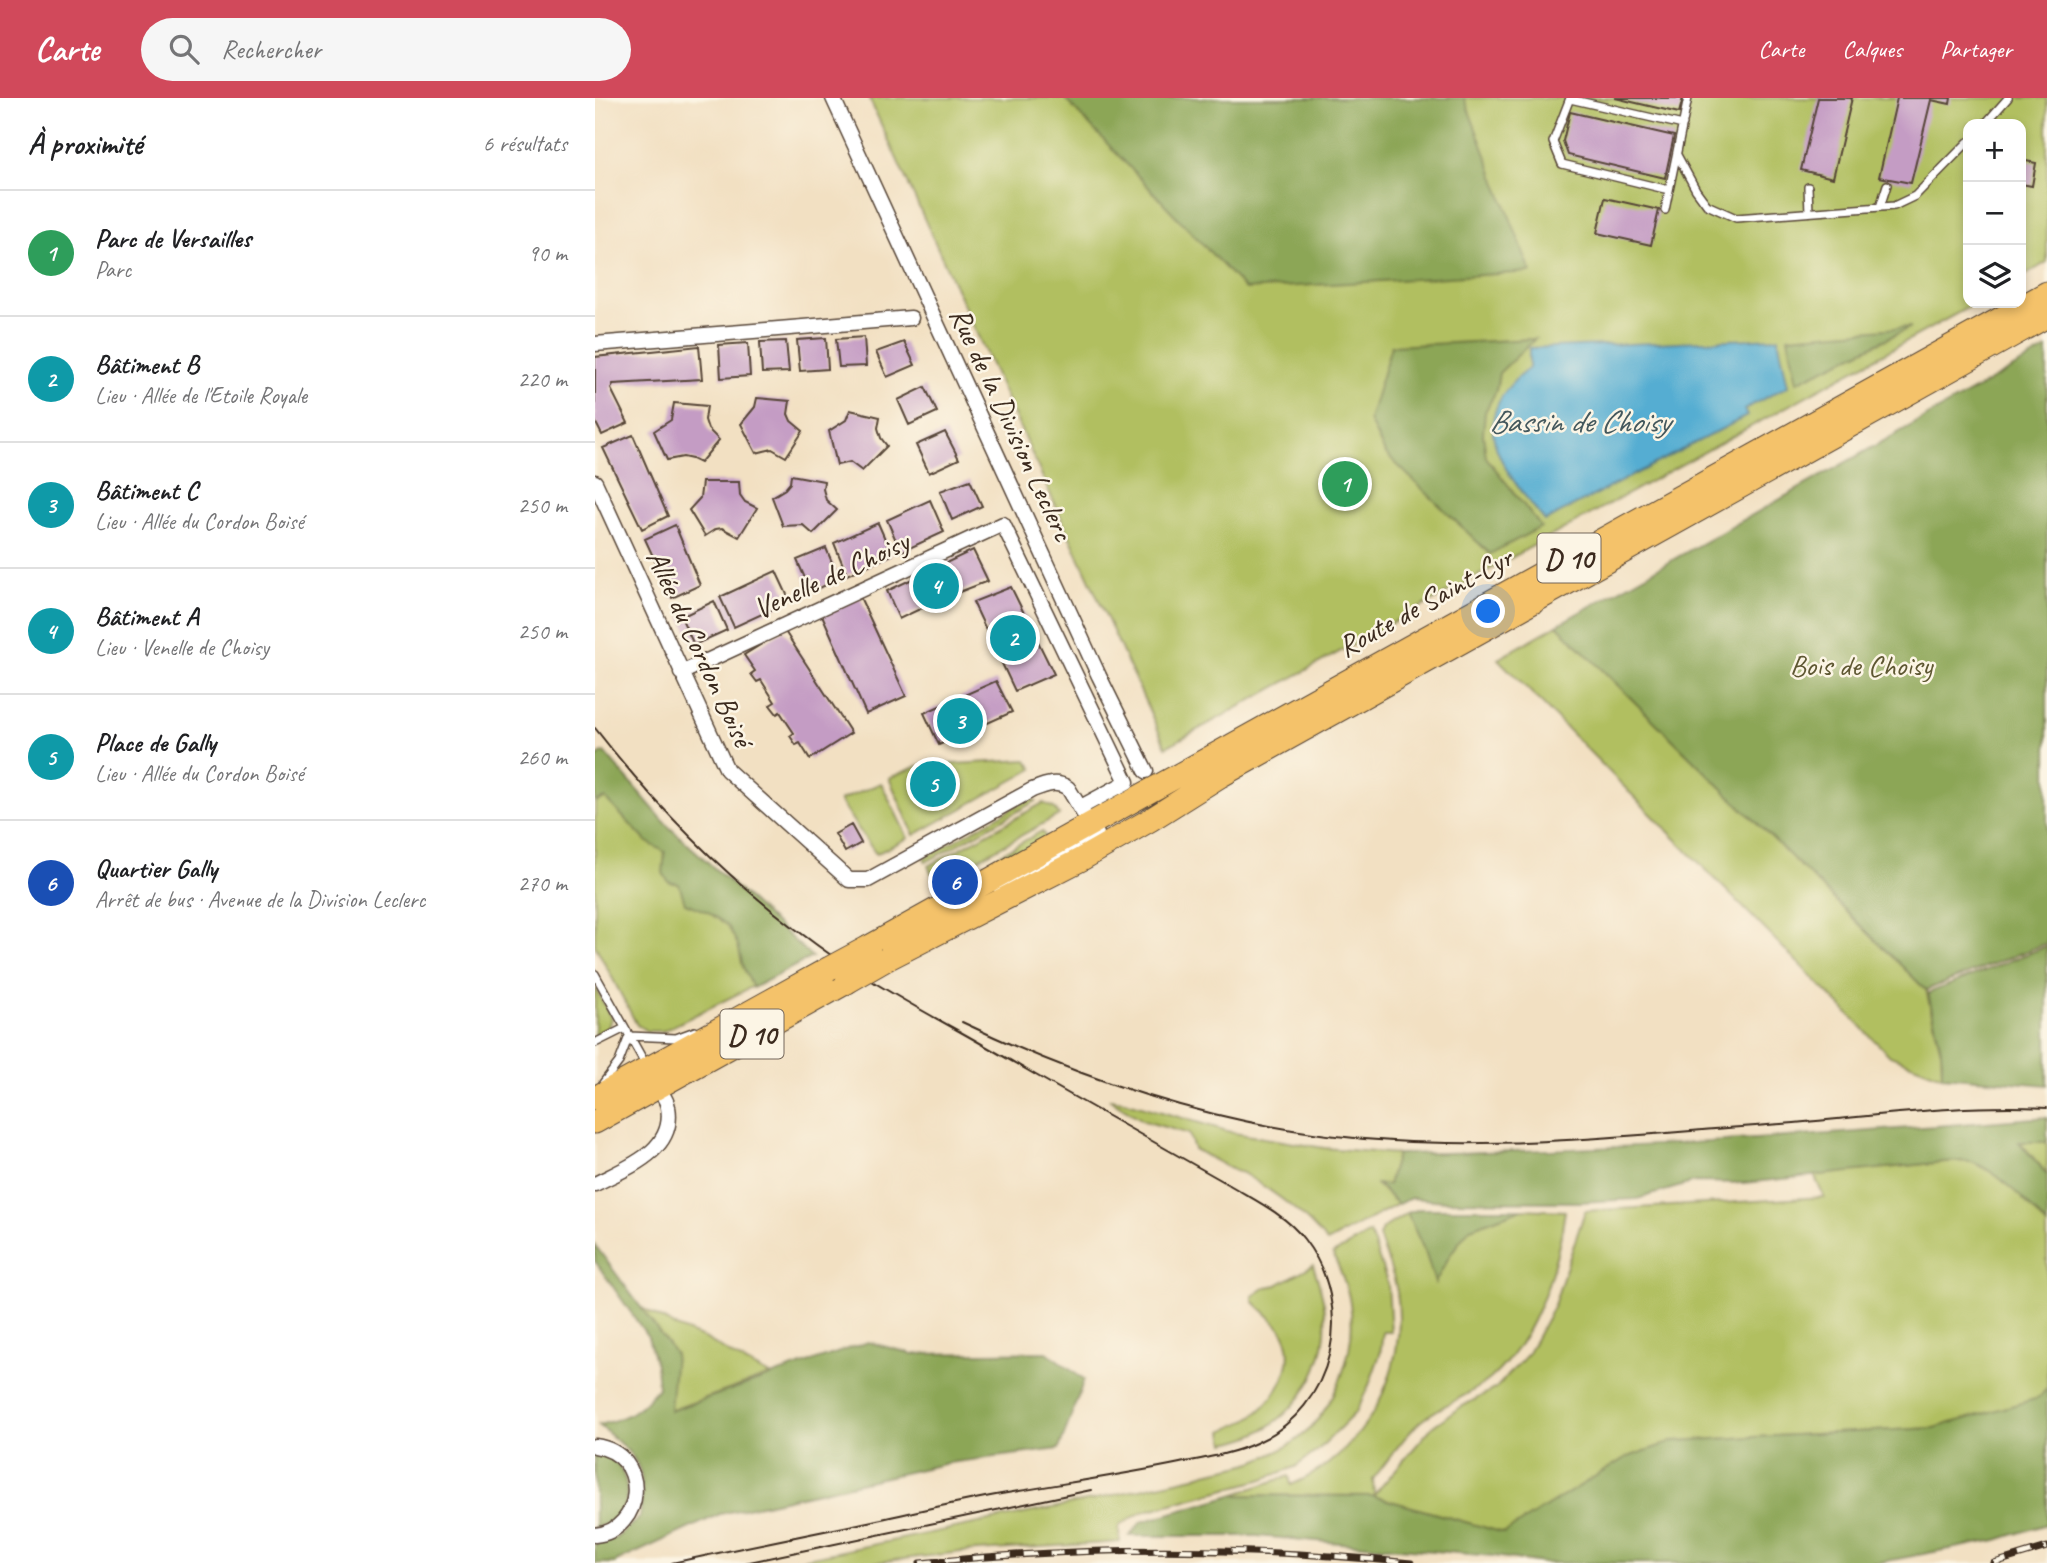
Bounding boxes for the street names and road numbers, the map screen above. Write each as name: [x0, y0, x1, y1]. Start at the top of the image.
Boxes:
street label: Rue de la Division Leclerc: [941, 301, 1083, 548]
street label: Venelle de Choisy: [747, 521, 917, 628]
road number: D 10: [1537, 533, 1601, 582]
street label: Route de Saint-Cyr: [1331, 537, 1521, 666]
street label: Allée du Cordon Boisé: [638, 544, 764, 756]
road number: D 10: [720, 1010, 783, 1058]

